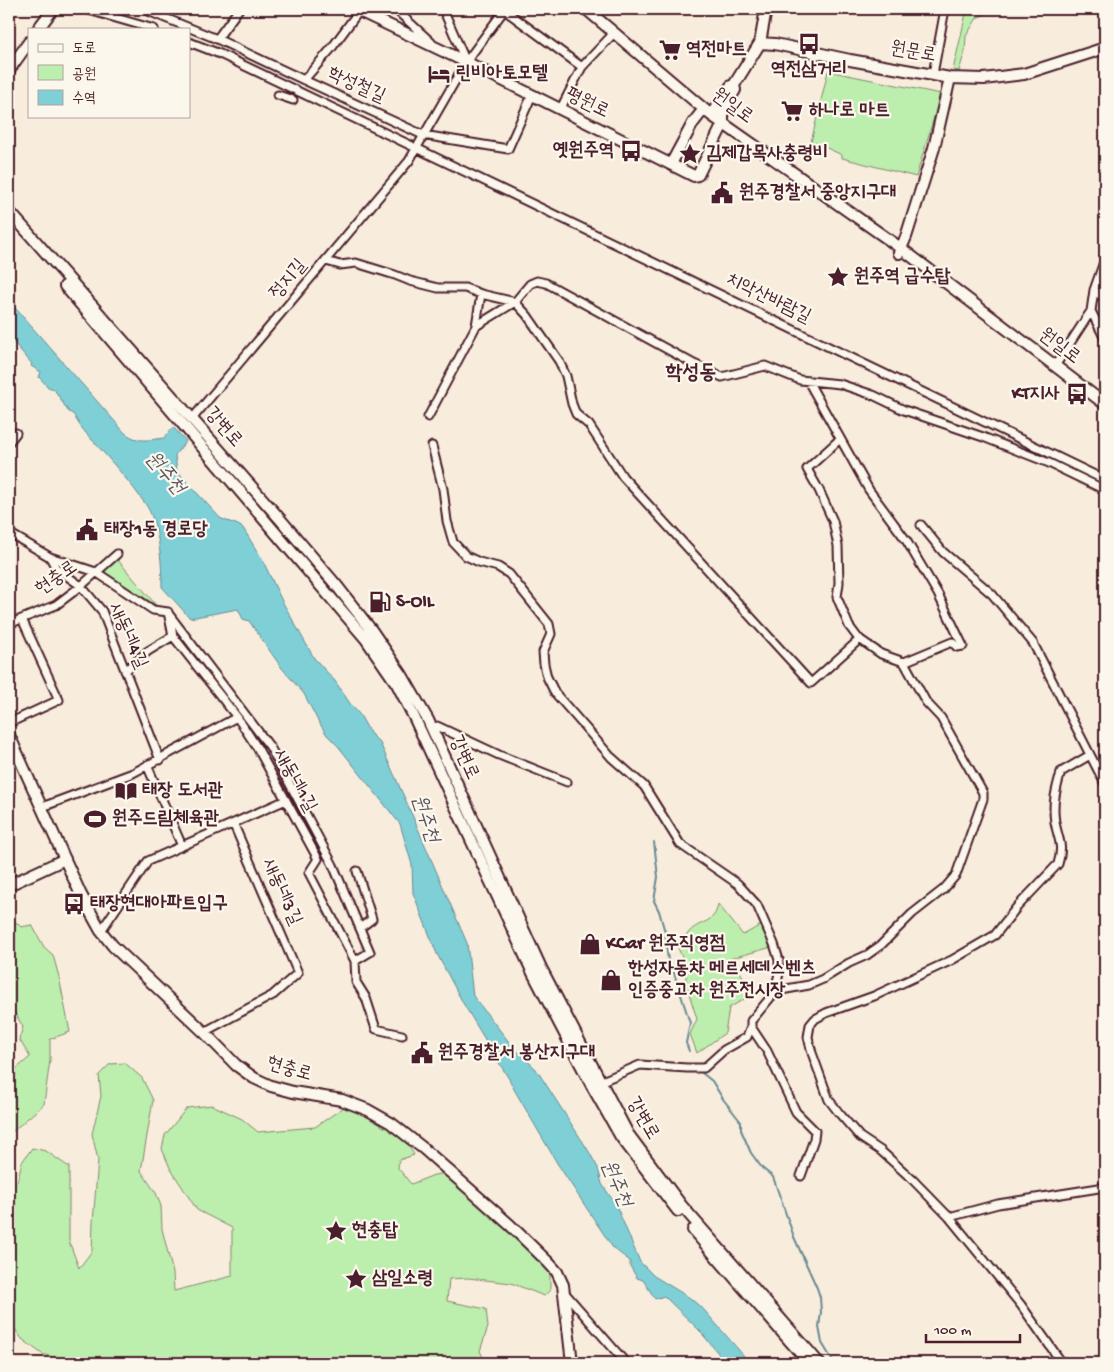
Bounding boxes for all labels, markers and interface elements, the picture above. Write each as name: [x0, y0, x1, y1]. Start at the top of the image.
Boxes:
legend: [28, 28, 190, 118]
bus stop icon: 역전삼거리: [796, 31, 822, 57]
supermarket icon: 역전마트: [657, 37, 683, 63]
street label: 원문로: [888, 38, 938, 68]
place label: 역전마트: [686, 39, 747, 62]
text: 도로: [72, 40, 96, 58]
place label: 역전삼거리: [771, 59, 847, 82]
hotel icon: 린비아토모텔: [426, 61, 452, 87]
street label: 학성철길: [323, 63, 389, 109]
place label: 린비아토모텔: [456, 63, 548, 86]
text: 공원: [72, 66, 96, 84]
street label: 평원로: [561, 84, 613, 124]
street label: 원일로: [707, 84, 757, 130]
text: 수역: [72, 90, 96, 108]
supermarket icon: 하나로 마트: [779, 98, 805, 124]
place label: 하나로 마트: [809, 100, 890, 123]
bus stop icon: 옛원주역: [618, 138, 644, 164]
place label: 옛원주역: [553, 140, 614, 163]
place icon: 김제갑목사충령비: [677, 141, 703, 167]
place label: 김제갑목사충령비: [706, 143, 828, 166]
public building icon: 원주경찰서 중앙지구대: [709, 180, 735, 206]
place label: 원주경찰서 중앙지구대: [739, 182, 896, 205]
street label: 정지길: [265, 255, 313, 305]
place icon: 원주역 급수탑: [825, 264, 851, 290]
place label: 원주역 급수탑: [854, 266, 951, 289]
street label: 치악산바람길: [722, 269, 814, 329]
street label: 원일로: [1034, 324, 1084, 370]
district label: 학성동: [665, 362, 716, 387]
bus stop icon: KT지사: [1064, 381, 1090, 407]
place label: KT지사: [1011, 383, 1060, 406]
street label: 강변로: [199, 403, 247, 453]
water label: 원주천: [140, 448, 190, 501]
public building icon: 태장1동 경로당: [74, 517, 100, 543]
place label: 태장1동 경로당: [104, 519, 209, 542]
street label: 현충로: [32, 556, 82, 602]
fuel station icon: S-OIL: [367, 589, 393, 615]
place label: S-OIL: [396, 591, 435, 614]
street label: 새동네4길: [102, 599, 152, 673]
street label: 강변로: [443, 732, 483, 784]
street label: 새동네1길: [267, 745, 321, 817]
library icon: 태장 도서관: [113, 778, 139, 804]
place label: 태장 도서관: [142, 780, 224, 803]
water label: 원주천: [406, 792, 443, 847]
sports icon: 원주드림체육관: [82, 806, 108, 832]
place label: 원주드림체육관: [112, 808, 220, 831]
street label: 새동네3길: [256, 855, 306, 929]
bus stop icon: 태장현대아파트입구: [61, 891, 87, 917]
place label: 태장현대아파트입구: [90, 893, 228, 916]
shop icon: KCar 원주직영점: [577, 931, 603, 957]
place label: KCar 원주직영점: [605, 933, 726, 956]
place label: 한성자동차 메르세데스벤츠 인증중고차 원주전시장: [627, 958, 816, 1003]
shop icon: 한성자동차 메르세데스벤츠 인증중고차 원주전시장: [598, 967, 624, 993]
public building icon: 원주경찰서 봉산지구대: [409, 1040, 435, 1066]
place label: 원주경찰서 봉산지구대: [438, 1042, 595, 1065]
street label: 현충로: [264, 1053, 314, 1087]
street label: 강변로: [621, 1093, 663, 1145]
water label: 원주천: [595, 1157, 636, 1212]
place icon: 현충탑: [323, 1218, 349, 1244]
place label: 현충탑: [352, 1220, 399, 1243]
place icon: 삼일소령: [343, 1266, 369, 1292]
place label: 삼일소령: [372, 1268, 433, 1291]
scale bar: [926, 1312, 1020, 1344]
text: 100 m: [933, 1322, 972, 1340]

